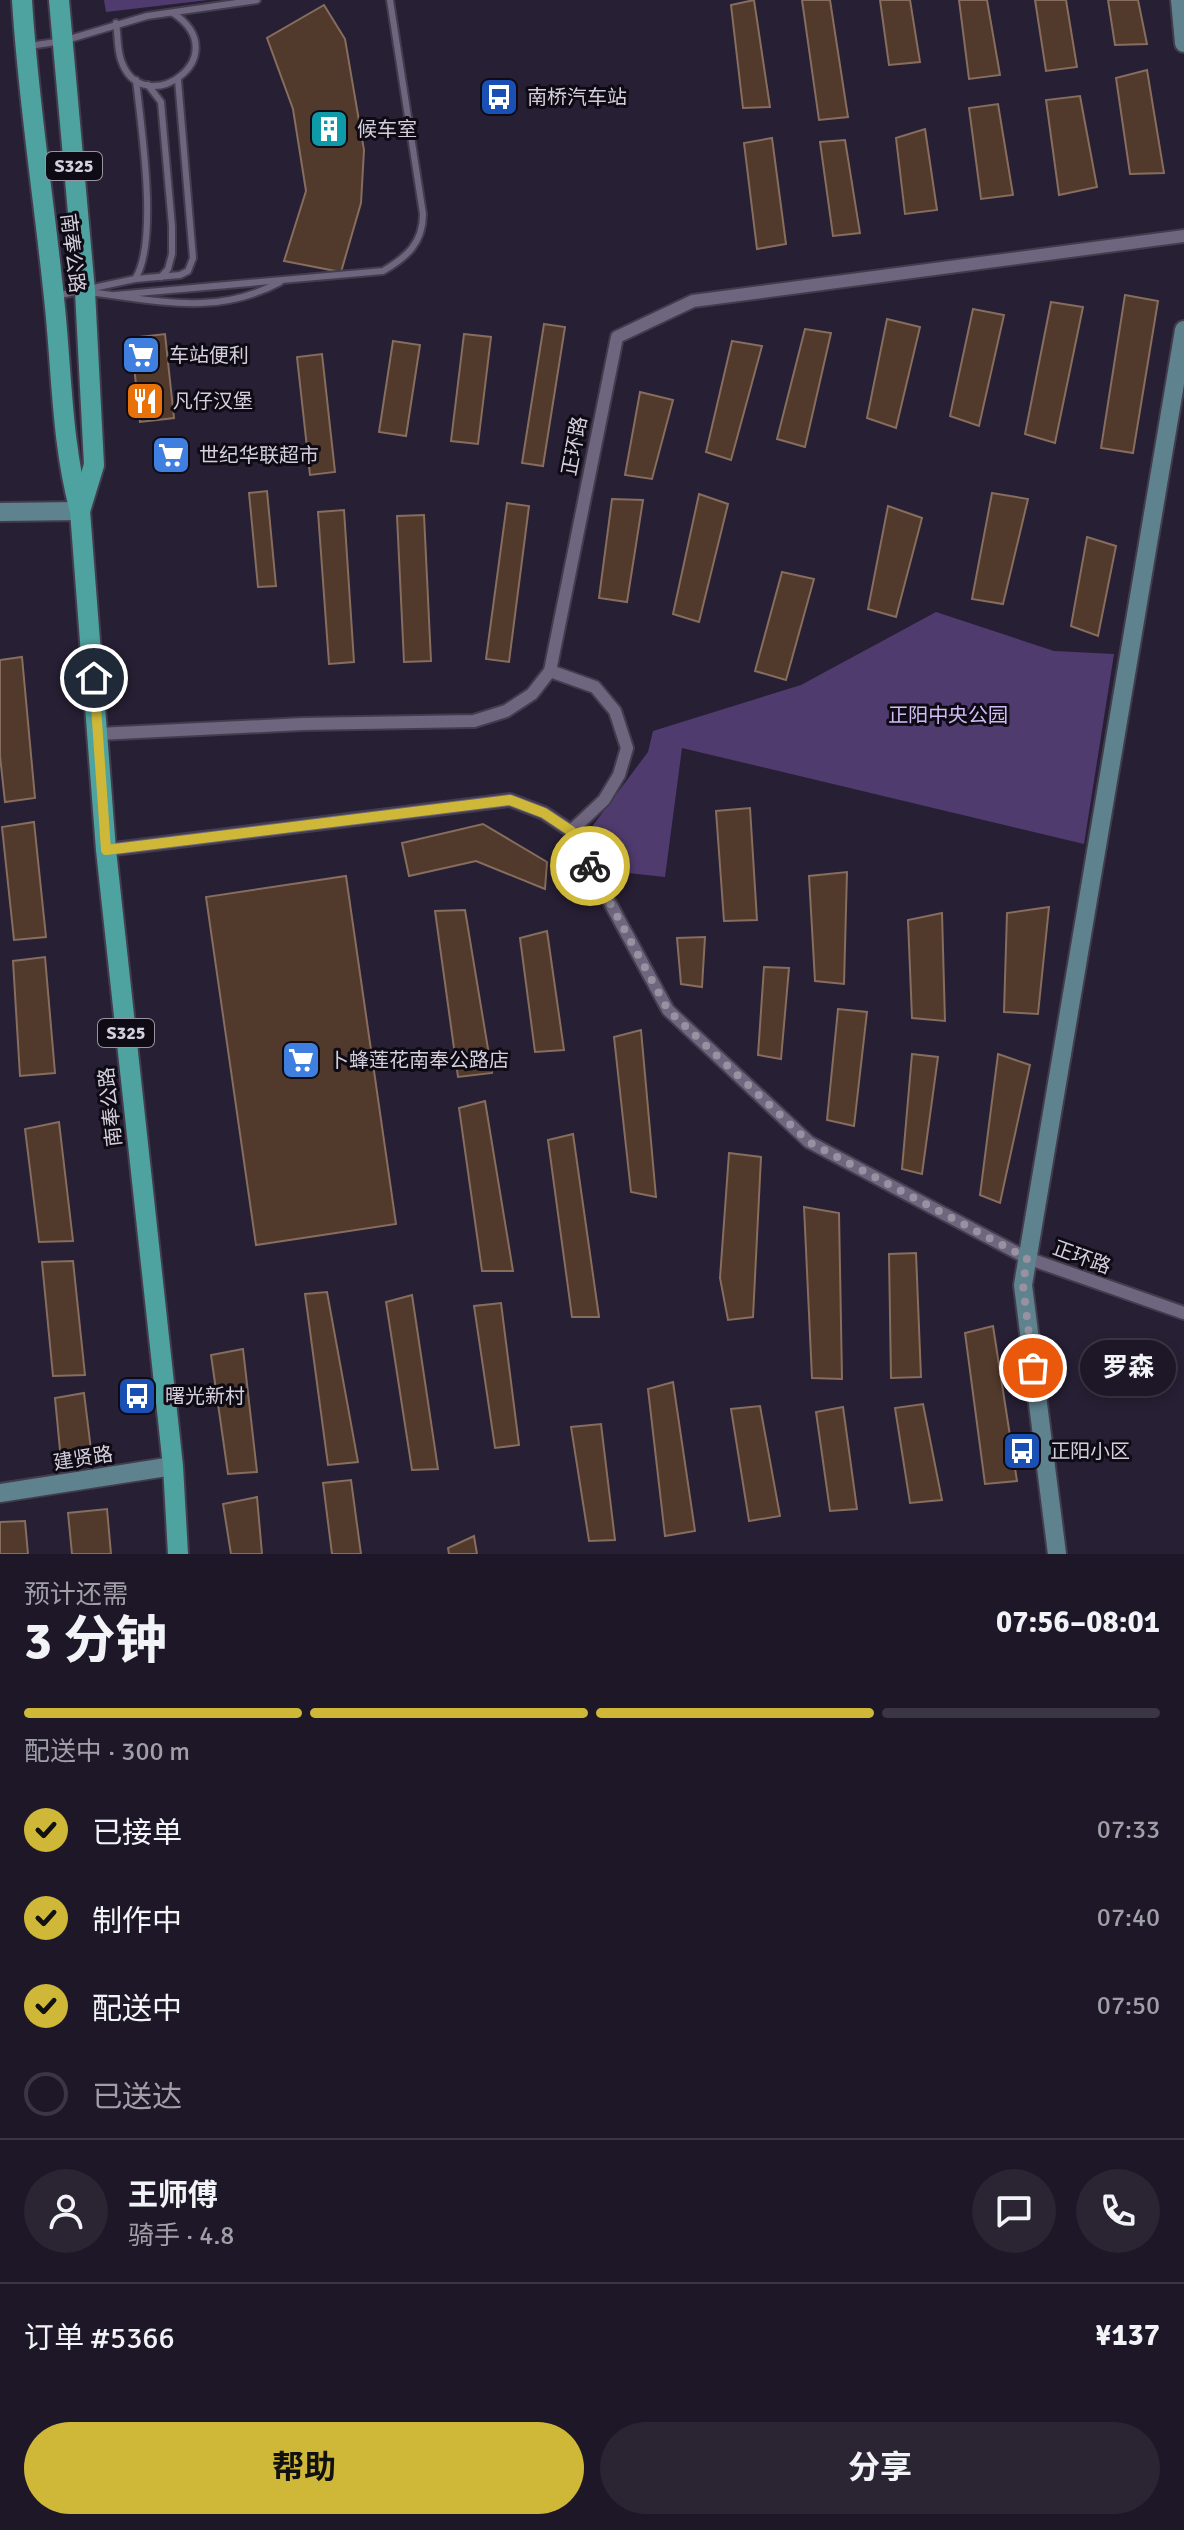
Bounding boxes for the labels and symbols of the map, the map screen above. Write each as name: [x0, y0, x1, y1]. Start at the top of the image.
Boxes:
bus stop icon: 南桥汽车站: [478, 76, 520, 118]
place label: 南桥汽车站: [527, 85, 627, 110]
building icon: 候车室: [308, 108, 350, 150]
place label: 候车室: [357, 117, 417, 142]
road number: S325: [46, 152, 102, 180]
street label: 南奉公路: [55, 212, 90, 294]
supermarket icon: 车站便利: [120, 334, 162, 376]
place label: 车站便利: [169, 343, 249, 368]
restaurant icon: 凡仔汉堡: [124, 380, 166, 422]
place label: 凡仔汉堡: [173, 389, 253, 414]
street label: 正环路: [556, 414, 592, 478]
supermarket icon: 世纪华联超市: [150, 434, 192, 476]
place label: 世纪华联超市: [199, 443, 319, 468]
pin: [60, 644, 128, 712]
park label: 正阳中央公园: [888, 703, 1008, 728]
courier: [550, 826, 630, 906]
road number: S325: [98, 1019, 154, 1047]
supermarket icon: 卜蜂莲花南奉公路店: [280, 1039, 322, 1081]
place label: 卜蜂莲花南奉公路店: [329, 1048, 509, 1073]
street label: 南奉公路: [94, 1066, 127, 1148]
street label: 正环路: [1049, 1235, 1114, 1279]
pin: [999, 1334, 1067, 1402]
callout: 罗森: [1081, 1340, 1177, 1396]
bus stop icon: 曙光新村: [116, 1375, 158, 1417]
place label: 曙光新村: [165, 1384, 245, 1409]
bus stop icon: 正阳小区: [1001, 1430, 1043, 1472]
place label: 正阳小区: [1050, 1439, 1130, 1464]
street label: 建贤路: [51, 1441, 115, 1476]

